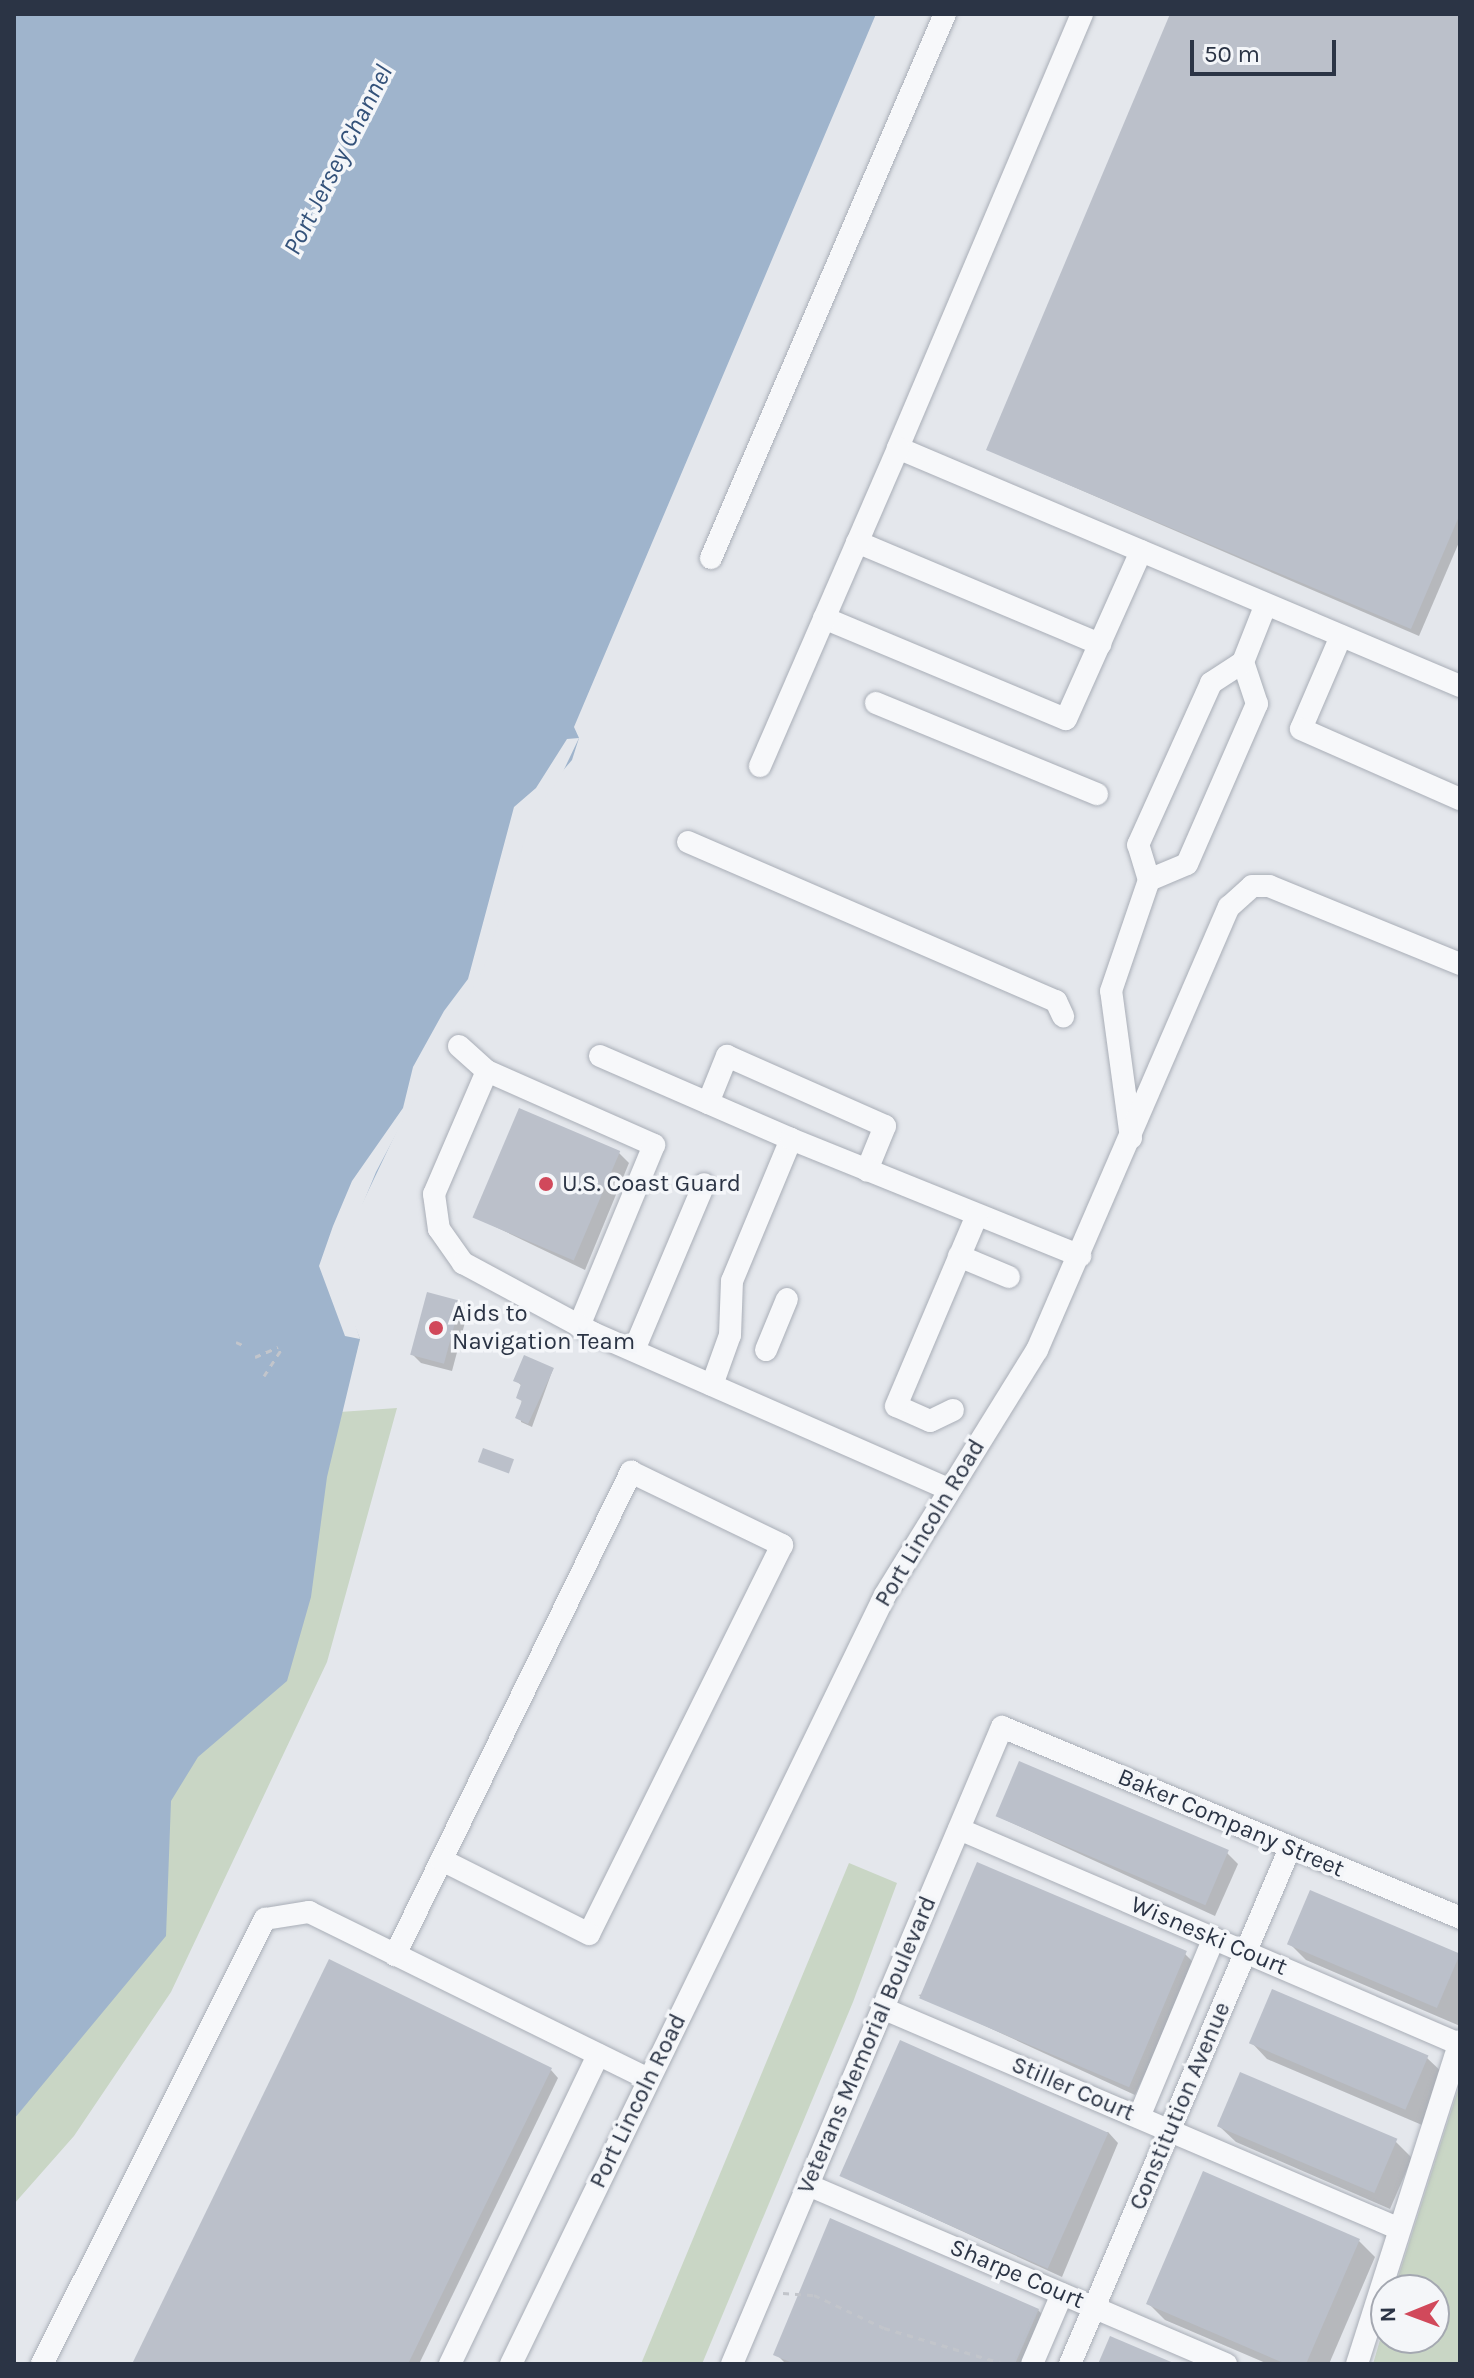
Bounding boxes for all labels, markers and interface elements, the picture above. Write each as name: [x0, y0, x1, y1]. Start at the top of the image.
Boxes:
scale bar: [1194, 24, 1340, 74]
text: 50 m: [1204, 40, 1260, 68]
water label: Port Jersey Channel: [277, 60, 399, 260]
place label: U.S. Coast Guard: [562, 1170, 741, 1198]
marker: U.S. Coast Guard: [537, 1175, 555, 1193]
place label: Aids to Navigation Team: [452, 1300, 635, 1356]
marker: Aids to Navigation Team: [427, 1319, 445, 1337]
street label: Port Lincoln Road: [869, 1434, 991, 1612]
street label: Baker Company Street: [1113, 1762, 1349, 1884]
street label: Wisneski Court: [1126, 1890, 1292, 1982]
street label: Veterans Memorial Boulevard: [791, 1892, 943, 2198]
street label: Constitution Avenue: [1123, 1998, 1237, 2214]
street label: Port Lincoln Road: [583, 2009, 693, 2193]
street label: Stiller Court: [1007, 2050, 1139, 2128]
street label: Sharpe Court: [946, 2233, 1088, 2315]
north arrow: [1370, 2274, 1450, 2354]
text: N: [1375, 2306, 1401, 2323]

